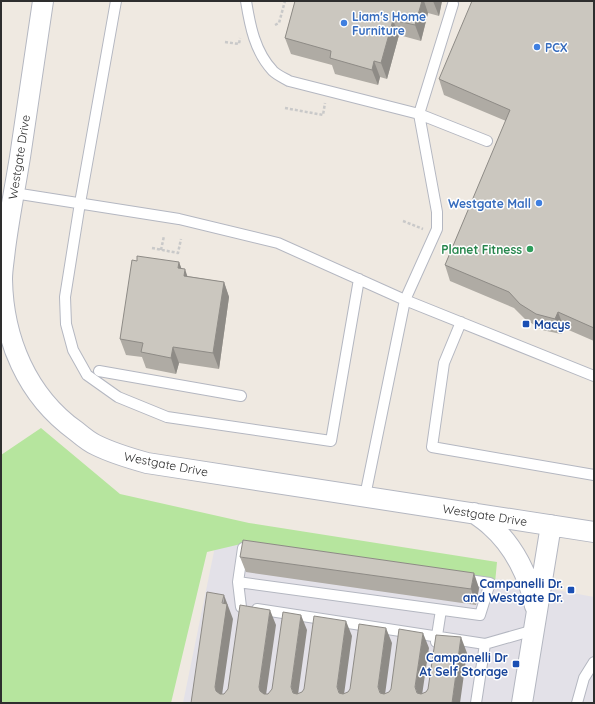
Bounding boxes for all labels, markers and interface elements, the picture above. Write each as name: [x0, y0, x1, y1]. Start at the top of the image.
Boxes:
place label: Liam's Home Furniture: [352, 9, 426, 38]
marker: Liam's Home Furniture: [339, 18, 349, 28]
place label: PCX: [545, 40, 568, 55]
marker: PCX: [532, 42, 542, 52]
street label: Westgate Drive: [5, 113, 33, 200]
place label: Westgate Mall: [448, 196, 531, 211]
marker: Westgate Mall: [534, 198, 544, 208]
place label: Planet Fitness: [441, 242, 522, 257]
marker: Planet Fitness: [525, 244, 535, 254]
place label: Macys: [534, 317, 571, 332]
marker: Macys: [521, 319, 531, 329]
street label: Westgate Drive: [123, 448, 210, 480]
street label: Westgate Drive: [442, 501, 529, 529]
place label: Campanelli Dr. and Westgate Dr.: [463, 576, 563, 605]
marker: Campanelli Dr. and Westgate Dr.: [566, 585, 576, 595]
place label: Campanelli Dr At Self Storage: [419, 650, 508, 679]
marker: Campanelli Dr At Self Storage: [511, 659, 521, 669]

